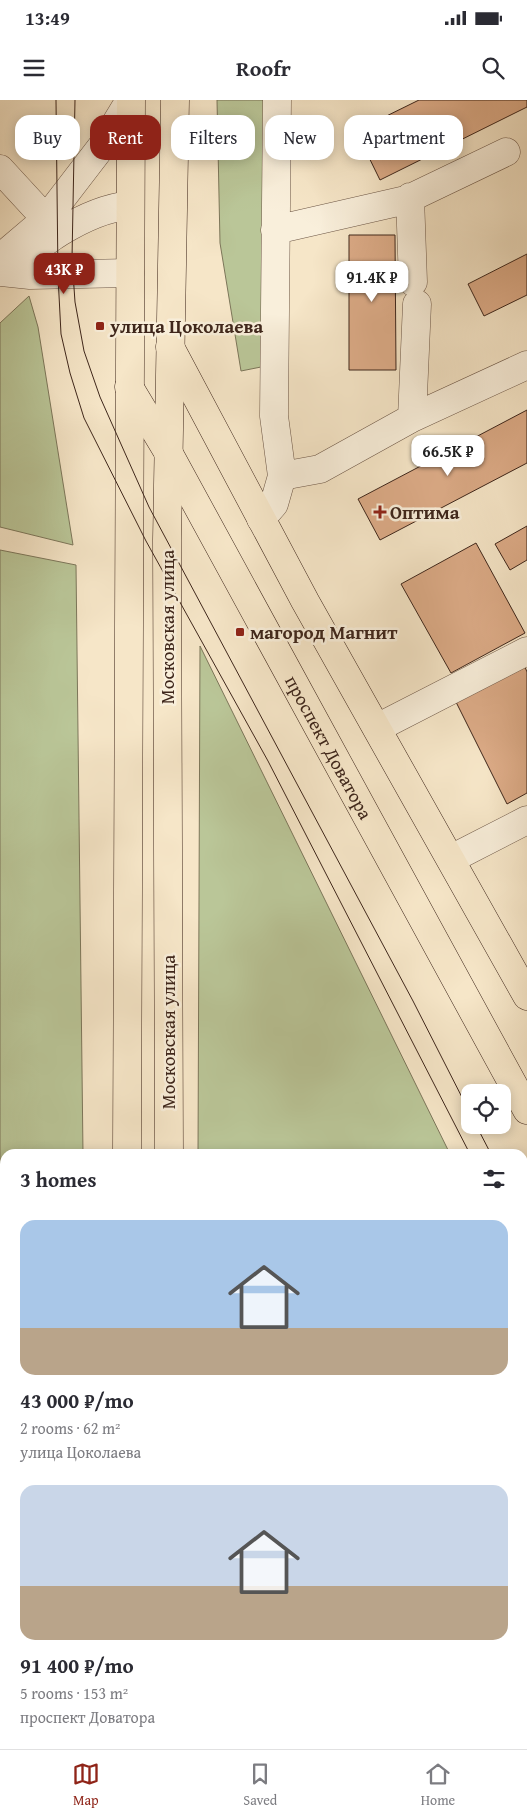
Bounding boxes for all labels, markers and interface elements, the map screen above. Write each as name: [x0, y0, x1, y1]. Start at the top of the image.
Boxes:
text: 13:49: [25, 4, 70, 32]
text: Roofr: [236, 52, 291, 84]
icon: menu: [20, 54, 48, 82]
icon: search: [479, 54, 507, 82]
chip: Buy: [15, 115, 80, 160]
chip: Rent: [90, 115, 161, 160]
chip: Filters: [171, 115, 255, 160]
chip: New: [265, 115, 334, 160]
chip: Apartment: [344, 115, 463, 160]
pin: 43K ₽: [29, 252, 99, 295]
text: 43K ₽: [45, 257, 83, 281]
pin: 91.4K ₽: [326, 260, 418, 303]
text: 91.4K ₽: [346, 265, 398, 289]
place label: улица Цоколаева: [109, 312, 263, 340]
marker: улица Цоколаева: [94, 320, 106, 332]
pin: 66.5K ₽: [402, 434, 494, 477]
text: 66.5K ₽: [422, 439, 474, 463]
place label: Оптима: [390, 498, 460, 526]
marker: Оптима: [374, 506, 386, 518]
street label: Московская улица: [153, 550, 181, 704]
place label: магород Магнит: [250, 618, 398, 646]
marker: магород Магнит: [234, 626, 246, 638]
street label: проспект Доватора: [278, 670, 380, 824]
street label: Московская улица: [154, 955, 182, 1109]
map controls: [461, 1084, 511, 1134]
button: locate: [461, 1084, 511, 1134]
text: 3 homes: [20, 1164, 96, 1195]
icon: filters: [480, 1165, 508, 1193]
icon: home: [219, 1252, 309, 1342]
text: 43 000 ₽/mo: [20, 1385, 134, 1416]
text: 2 rooms · 62 m²: [20, 1416, 120, 1440]
text: улица Цоколаева: [20, 1440, 141, 1464]
icon: home: [219, 1517, 309, 1607]
text: 91 400 ₽/mo: [20, 1650, 134, 1681]
text: 5 rooms · 153 m²: [20, 1681, 128, 1705]
text: проспект Доватора: [20, 1705, 155, 1729]
tab: Map: [72, 1760, 100, 1810]
tab: Saved: [243, 1760, 277, 1810]
tab: Home: [421, 1760, 455, 1810]

